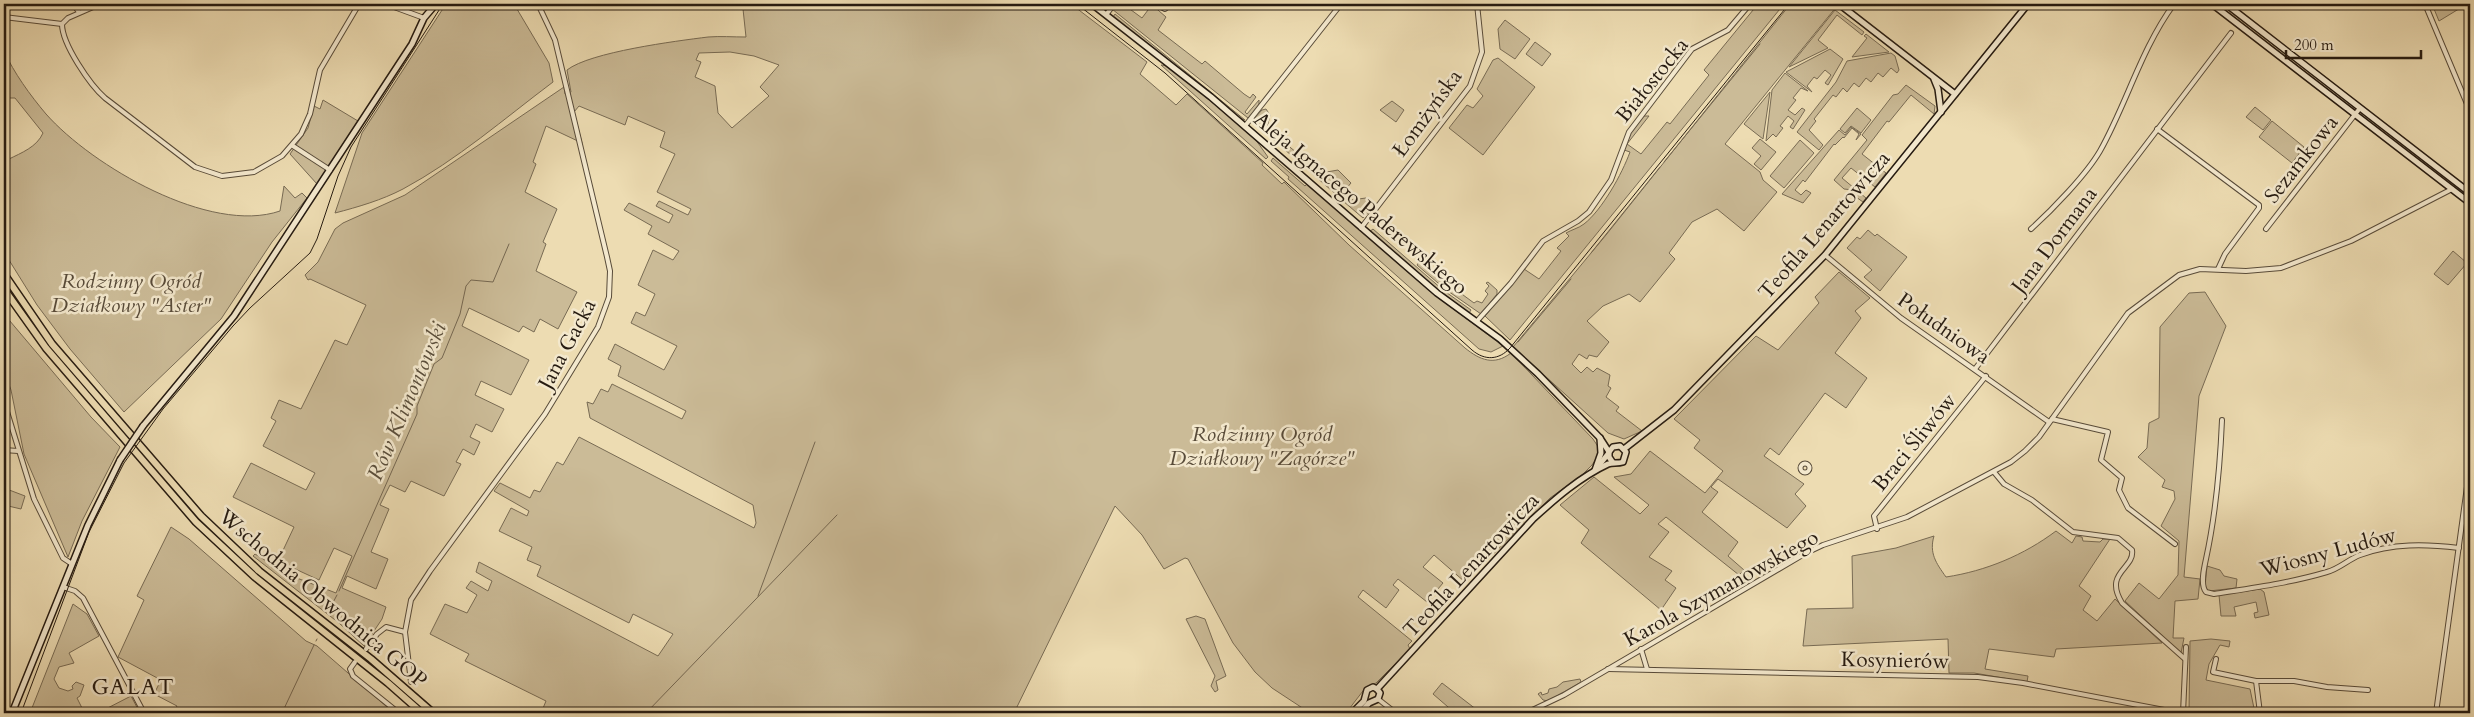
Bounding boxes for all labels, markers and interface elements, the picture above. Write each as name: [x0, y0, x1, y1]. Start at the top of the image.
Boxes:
scale bar: [2286, 28, 2422, 60]
street label: Białostocka: [1609, 32, 1696, 129]
text: 200 m: [2294, 35, 2334, 55]
street label: Łomżyńska: [1386, 64, 1469, 163]
street label: Aleja Ignacego Paderewskiego: [1247, 105, 1474, 302]
street label: Sezamkowa: [2258, 109, 2345, 210]
street label: Teofila Lenartowicza: [1752, 145, 1897, 306]
street label: Jana Dormana: [2003, 181, 2104, 302]
park label: Rodzinny Ogród Działkowy "Aster": [51, 267, 212, 320]
street label: Południowa: [1891, 286, 1996, 371]
street label: Jana Gacka: [530, 294, 603, 397]
water label: Rów Klimontowski: [360, 317, 454, 485]
street label: Braci Śliwów: [1865, 386, 1963, 498]
park label: Rodzinny Ogród Działkowy "Zagórze": [1169, 420, 1355, 473]
street label: Teofila Lenartowicza: [1397, 487, 1546, 644]
street label: Wschodnia Obwodnica GOP: [211, 502, 433, 695]
street label: Wiosny Ludów: [2256, 520, 2400, 585]
street label: Karola Szymanowskiego: [1619, 523, 1824, 654]
street label: Kosynierów: [1841, 645, 1950, 676]
district label: GALAT: [91, 672, 175, 702]

